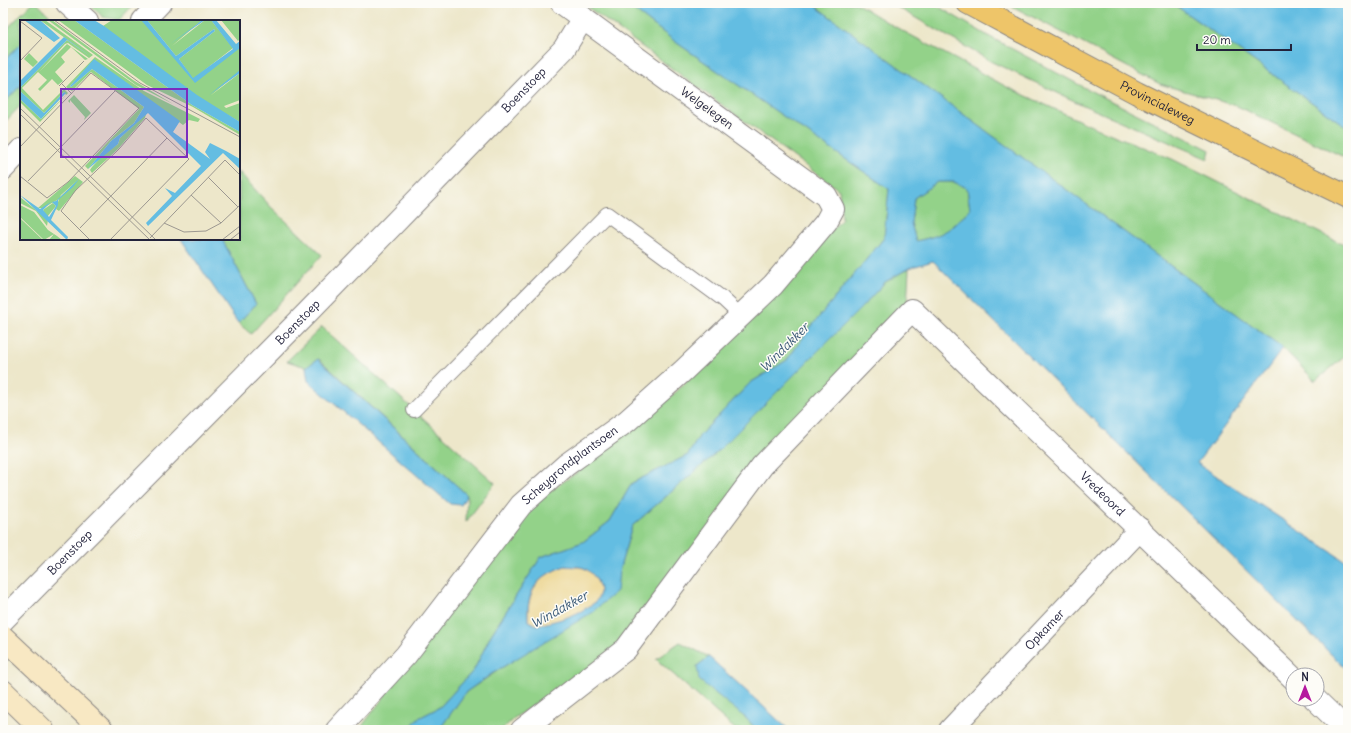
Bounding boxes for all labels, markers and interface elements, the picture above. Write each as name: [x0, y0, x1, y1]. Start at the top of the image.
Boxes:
inset map: [20, 20, 240, 240]
scale bar: [1197, 26, 1291, 52]
text: 20 m: [1203, 32, 1231, 47]
street label: Boenstoep: [498, 64, 549, 116]
street label: Provincialeweg: [1118, 77, 1197, 127]
street label: Welgelegen: [678, 83, 737, 132]
street label: Boenstoep: [272, 296, 323, 348]
water label: Windakker: [756, 318, 814, 376]
street label: Scheygrondplantsoen: [519, 422, 620, 508]
street label: Vredeoord: [1077, 468, 1128, 519]
street label: Boenstoep: [44, 526, 95, 578]
water label: Windakker: [528, 586, 592, 632]
street label: Opkamer: [1021, 606, 1067, 653]
north arrow: [1285, 667, 1325, 707]
text: N: [1301, 670, 1309, 684]

